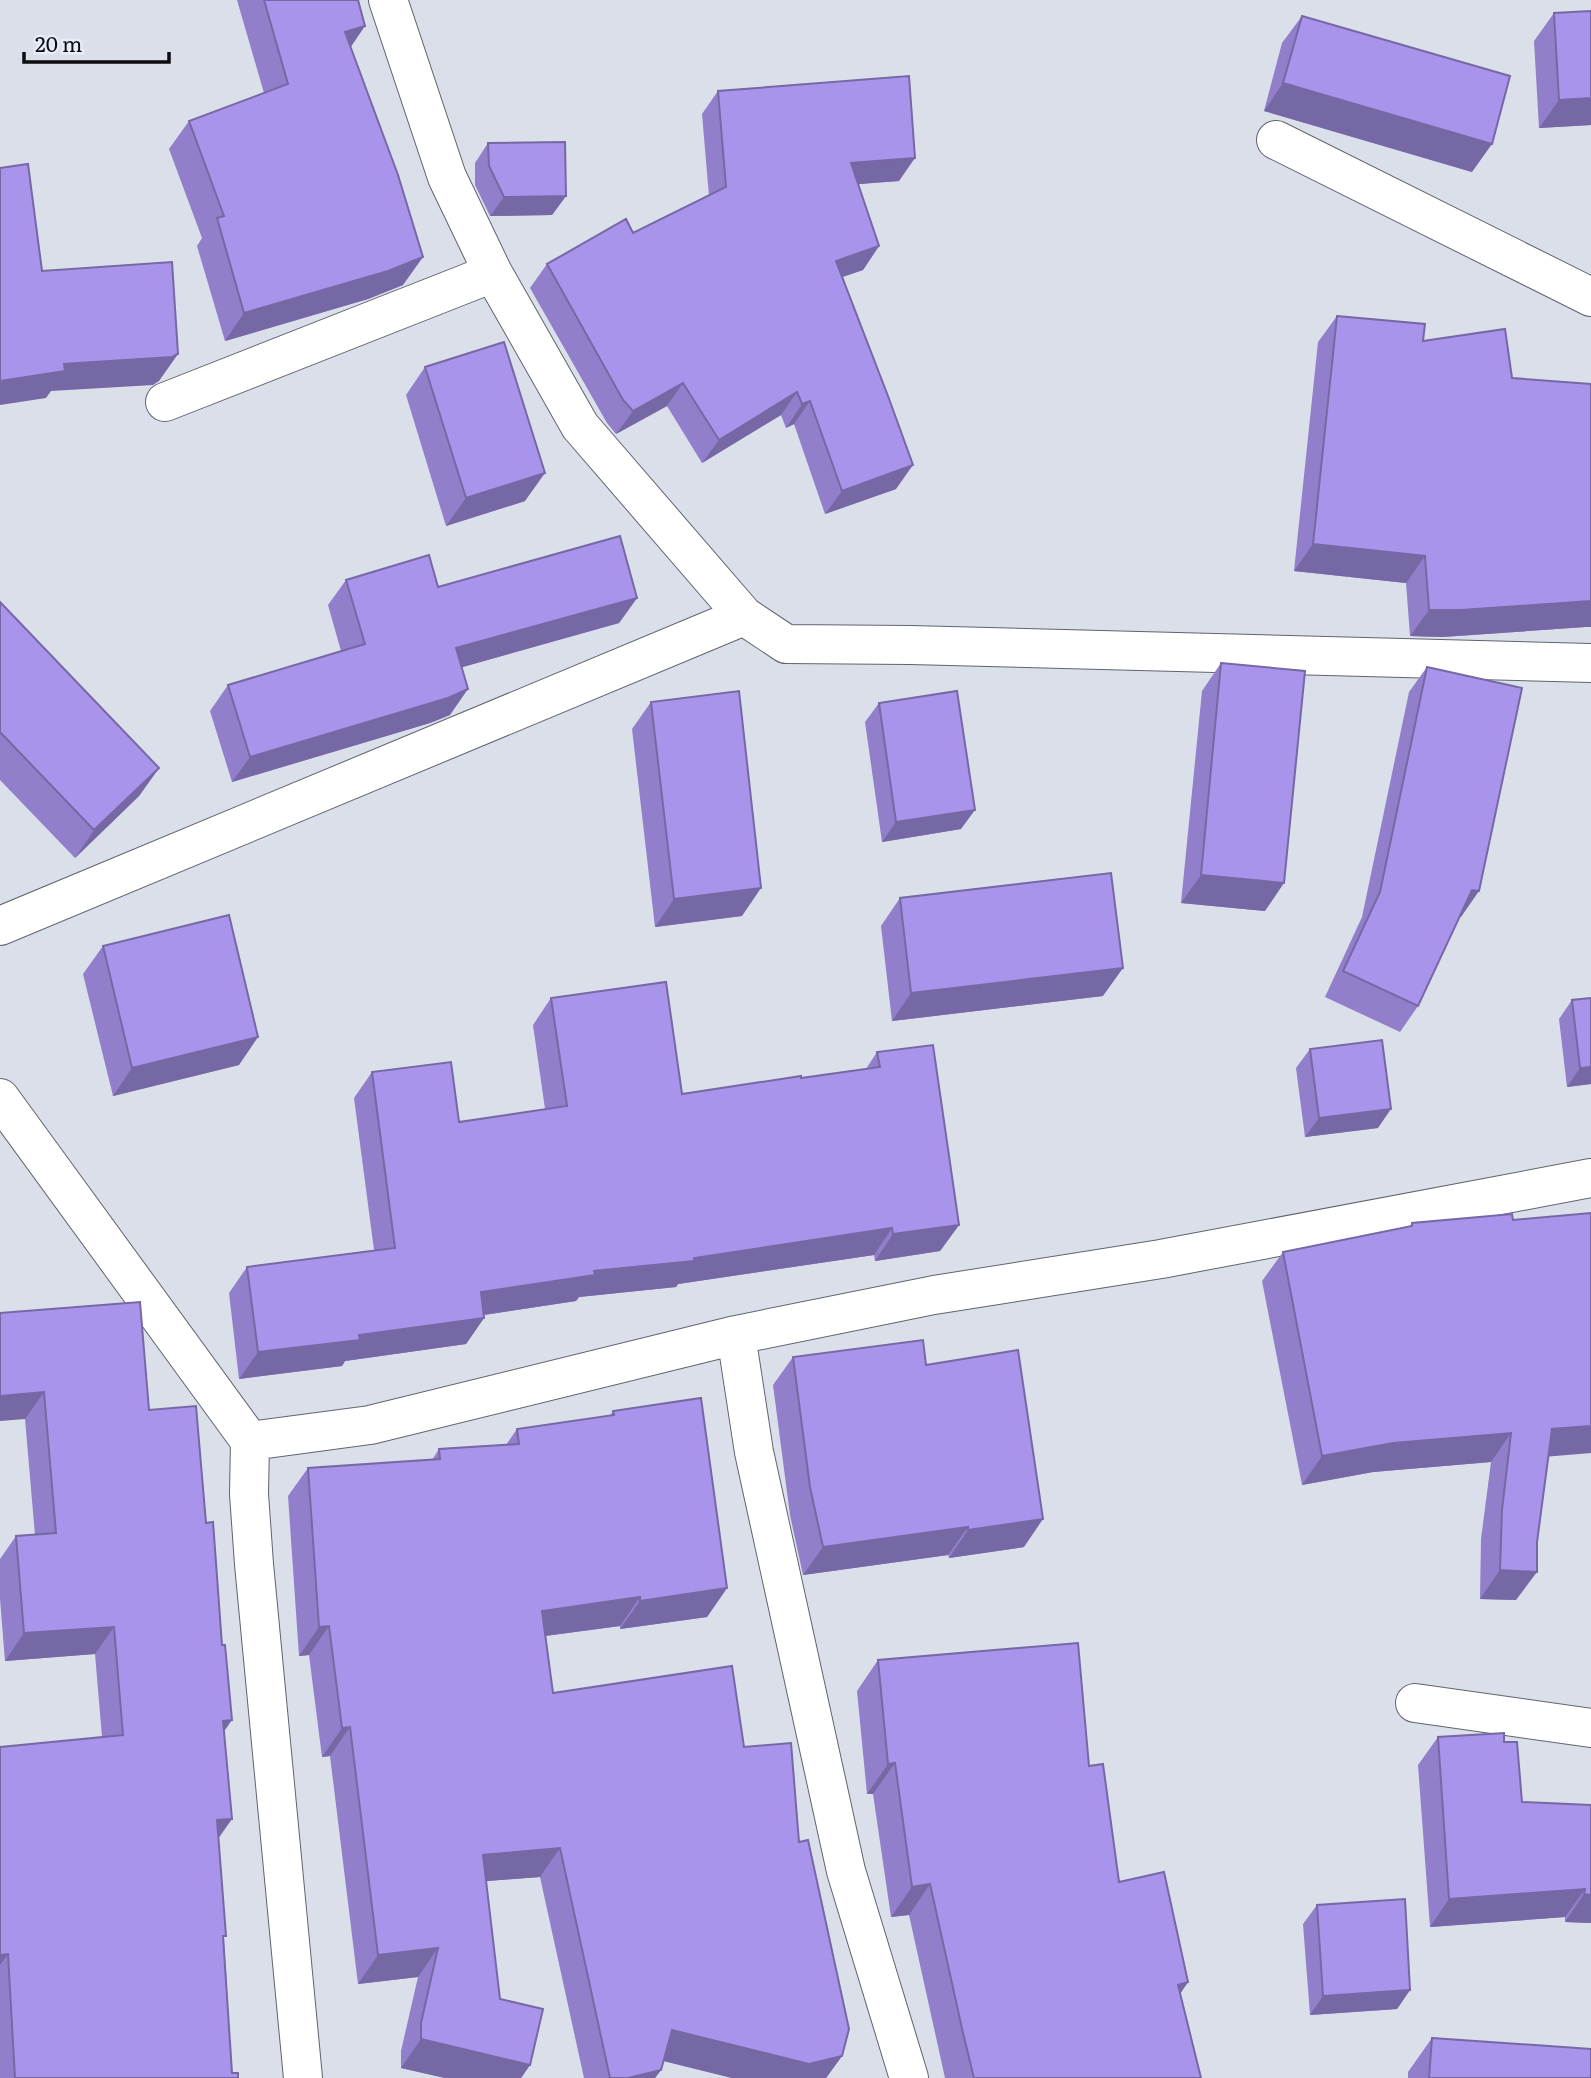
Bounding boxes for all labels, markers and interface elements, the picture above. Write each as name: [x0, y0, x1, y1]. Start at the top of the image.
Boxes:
scale bar: [24, 21, 170, 65]
text: 20 m: [35, 27, 82, 58]

